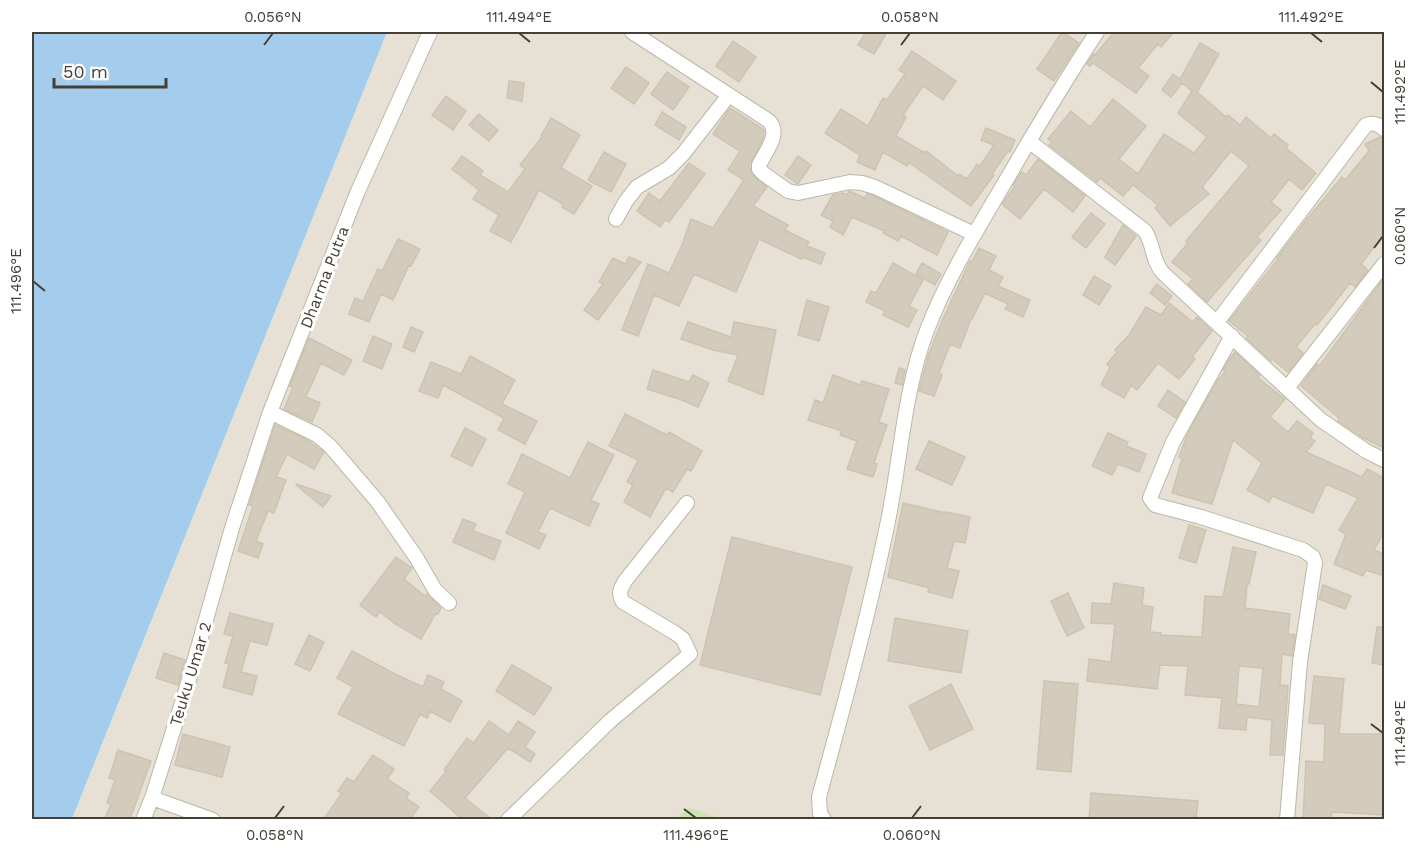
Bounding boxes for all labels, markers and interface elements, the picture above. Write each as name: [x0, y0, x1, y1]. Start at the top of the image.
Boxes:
text: 0.056°N: [244, 8, 302, 26]
text: 111.494°E: [486, 8, 552, 26]
text: 0.058°N: [881, 8, 939, 26]
text: 111.492°E: [1278, 8, 1344, 26]
scale bar: [54, 51, 166, 89]
text: 111.492°E: [1391, 59, 1409, 125]
text: 50 m: [63, 61, 108, 82]
text: 0.060°N: [1391, 207, 1409, 265]
street label: Dharma Putra: [296, 223, 353, 331]
text: 111.496°E: [7, 248, 25, 314]
street label: Teuku Umar 2: [166, 620, 215, 729]
text: 111.494°E: [1391, 700, 1409, 766]
text: 0.058°N: [246, 826, 304, 844]
text: 111.496°E: [663, 826, 729, 844]
text: 0.060°N: [883, 826, 941, 844]

